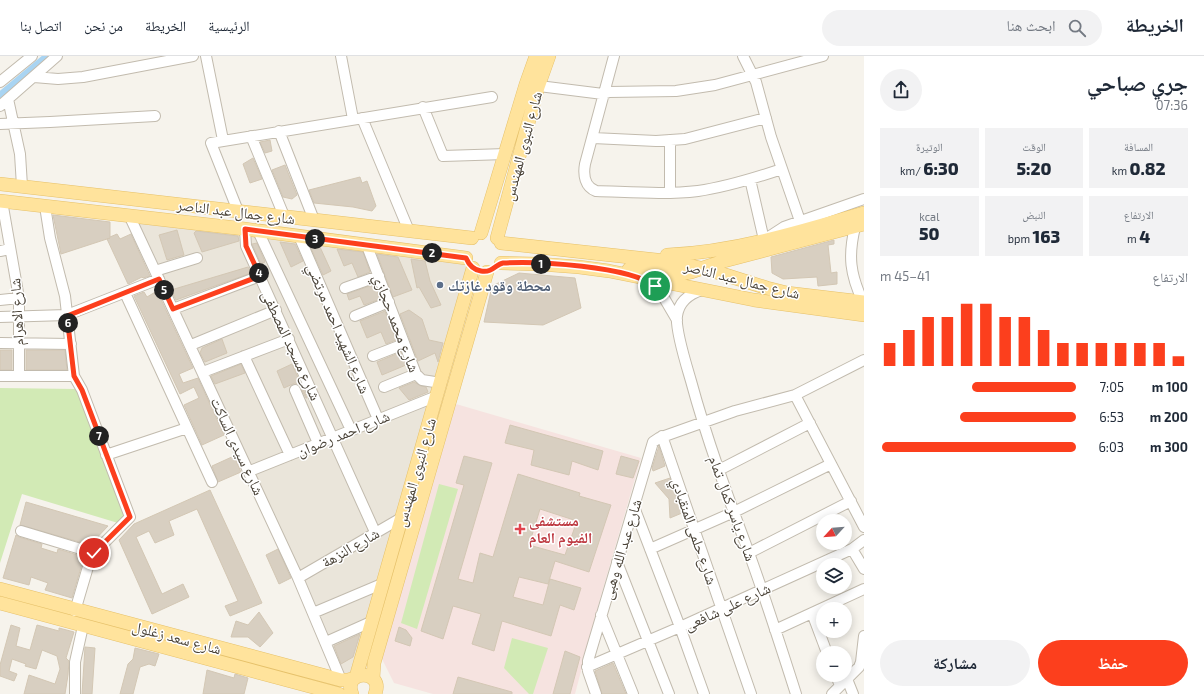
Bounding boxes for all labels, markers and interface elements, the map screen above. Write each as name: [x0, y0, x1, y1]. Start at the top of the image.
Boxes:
search box: [822, 10, 1102, 46]
text: الخريطة: [1126, 13, 1184, 36]
text: ابحث هنا: [1007, 16, 1056, 34]
text: اتصل بنا: [20, 17, 62, 34]
text: من نحن: [84, 17, 123, 34]
text: الخريطة: [145, 17, 186, 34]
text: الرئيسية: [208, 17, 250, 34]
icon: search: [1066, 17, 1088, 39]
button: share: [880, 69, 922, 111]
text: جري صباحي: [1087, 69, 1188, 95]
street label: شارع النبوى المهندس: [499, 89, 547, 203]
text: 07:36: [1156, 97, 1188, 113]
text: الوتيرة: [916, 140, 943, 153]
text: الوقت: [1022, 140, 1046, 153]
text: المسافة: [1124, 140, 1153, 153]
text: 6:30: [923, 158, 959, 178]
text: 5:20: [1016, 158, 1052, 178]
text: 0.82: [1129, 158, 1166, 178]
text: /km: [900, 164, 923, 177]
text: km: [1112, 164, 1129, 177]
street label: شارع جمال عبد الناصر: [175, 195, 296, 229]
text: النبض: [1022, 208, 1046, 221]
text: الارتفاع: [1124, 208, 1154, 221]
text: kcal: [919, 210, 939, 223]
text: 50: [919, 223, 940, 243]
text: 163: [1033, 226, 1060, 246]
text: 4: [1139, 226, 1150, 246]
pin: 3: [305, 229, 325, 249]
text: 3: [312, 232, 318, 245]
text: bpm: [1008, 232, 1033, 245]
text: m: [1127, 232, 1139, 245]
pin: 2: [422, 243, 442, 263]
text: 2: [429, 246, 435, 259]
pin: 1: [531, 254, 551, 274]
street label: شارع جمال عبد الناصر: [681, 256, 802, 304]
text: 1: [539, 257, 543, 270]
street label: شارع الشهيد احمد مرتضي: [300, 260, 375, 398]
pin: 4: [249, 263, 269, 283]
text: 4: [255, 266, 263, 279]
text: 41–45 m: [880, 268, 930, 284]
pin: [638, 269, 672, 303]
text: الارتفاع: [1153, 269, 1188, 285]
street label: شارع محمد حجازي: [366, 271, 424, 376]
icon: arrive: [644, 275, 666, 297]
place label: محطة وقود غازتك: [448, 276, 551, 294]
street label: شارع الاهرام: [5, 277, 29, 346]
pin: 5: [154, 280, 174, 300]
marker: محطة وقود غازتك: [435, 280, 445, 290]
text: 5: [161, 283, 167, 296]
street label: شارع مسجد المصطفى: [257, 287, 325, 404]
pin: 6: [58, 313, 78, 333]
text: 6: [65, 316, 71, 329]
text: 7:05: [1099, 379, 1124, 395]
text: 100 m: [1152, 379, 1188, 395]
street label: شارع سيدى الساكت: [206, 394, 269, 499]
street label: شارع احمد رضوان: [294, 406, 393, 462]
text: 6:53: [1099, 409, 1124, 425]
text: 200 m: [1150, 409, 1188, 425]
street label: شارع النبوى المهندس: [391, 415, 441, 529]
pin: 7: [89, 426, 109, 446]
text: 7: [96, 429, 102, 442]
text: 6:03: [1098, 439, 1124, 455]
text: 300 m: [1150, 439, 1188, 455]
street label: شارع ياسر كمال تمام: [704, 453, 760, 564]
street label: شارع حلمى المنقبادي: [665, 475, 722, 588]
street label: شارع عبد الله وهبى: [597, 496, 647, 602]
place label: مستشفى الفيوم العام: [529, 511, 592, 548]
north arrow: [816, 514, 852, 550]
map controls: [816, 514, 852, 682]
street label: شارع النزهة: [318, 523, 383, 572]
marker: مستشفى الفيوم العام: [514, 523, 526, 535]
pin: [77, 536, 111, 570]
icon: check: [83, 542, 105, 564]
button: layers: [816, 558, 852, 594]
street label: شارع على شافعى: [681, 578, 774, 636]
button: +: [816, 602, 852, 638]
street label: شارع سعد زغلول: [130, 616, 224, 659]
button: مشاركة: [880, 640, 1030, 686]
button: حفظ: [1038, 640, 1188, 686]
button: −: [816, 646, 852, 682]

